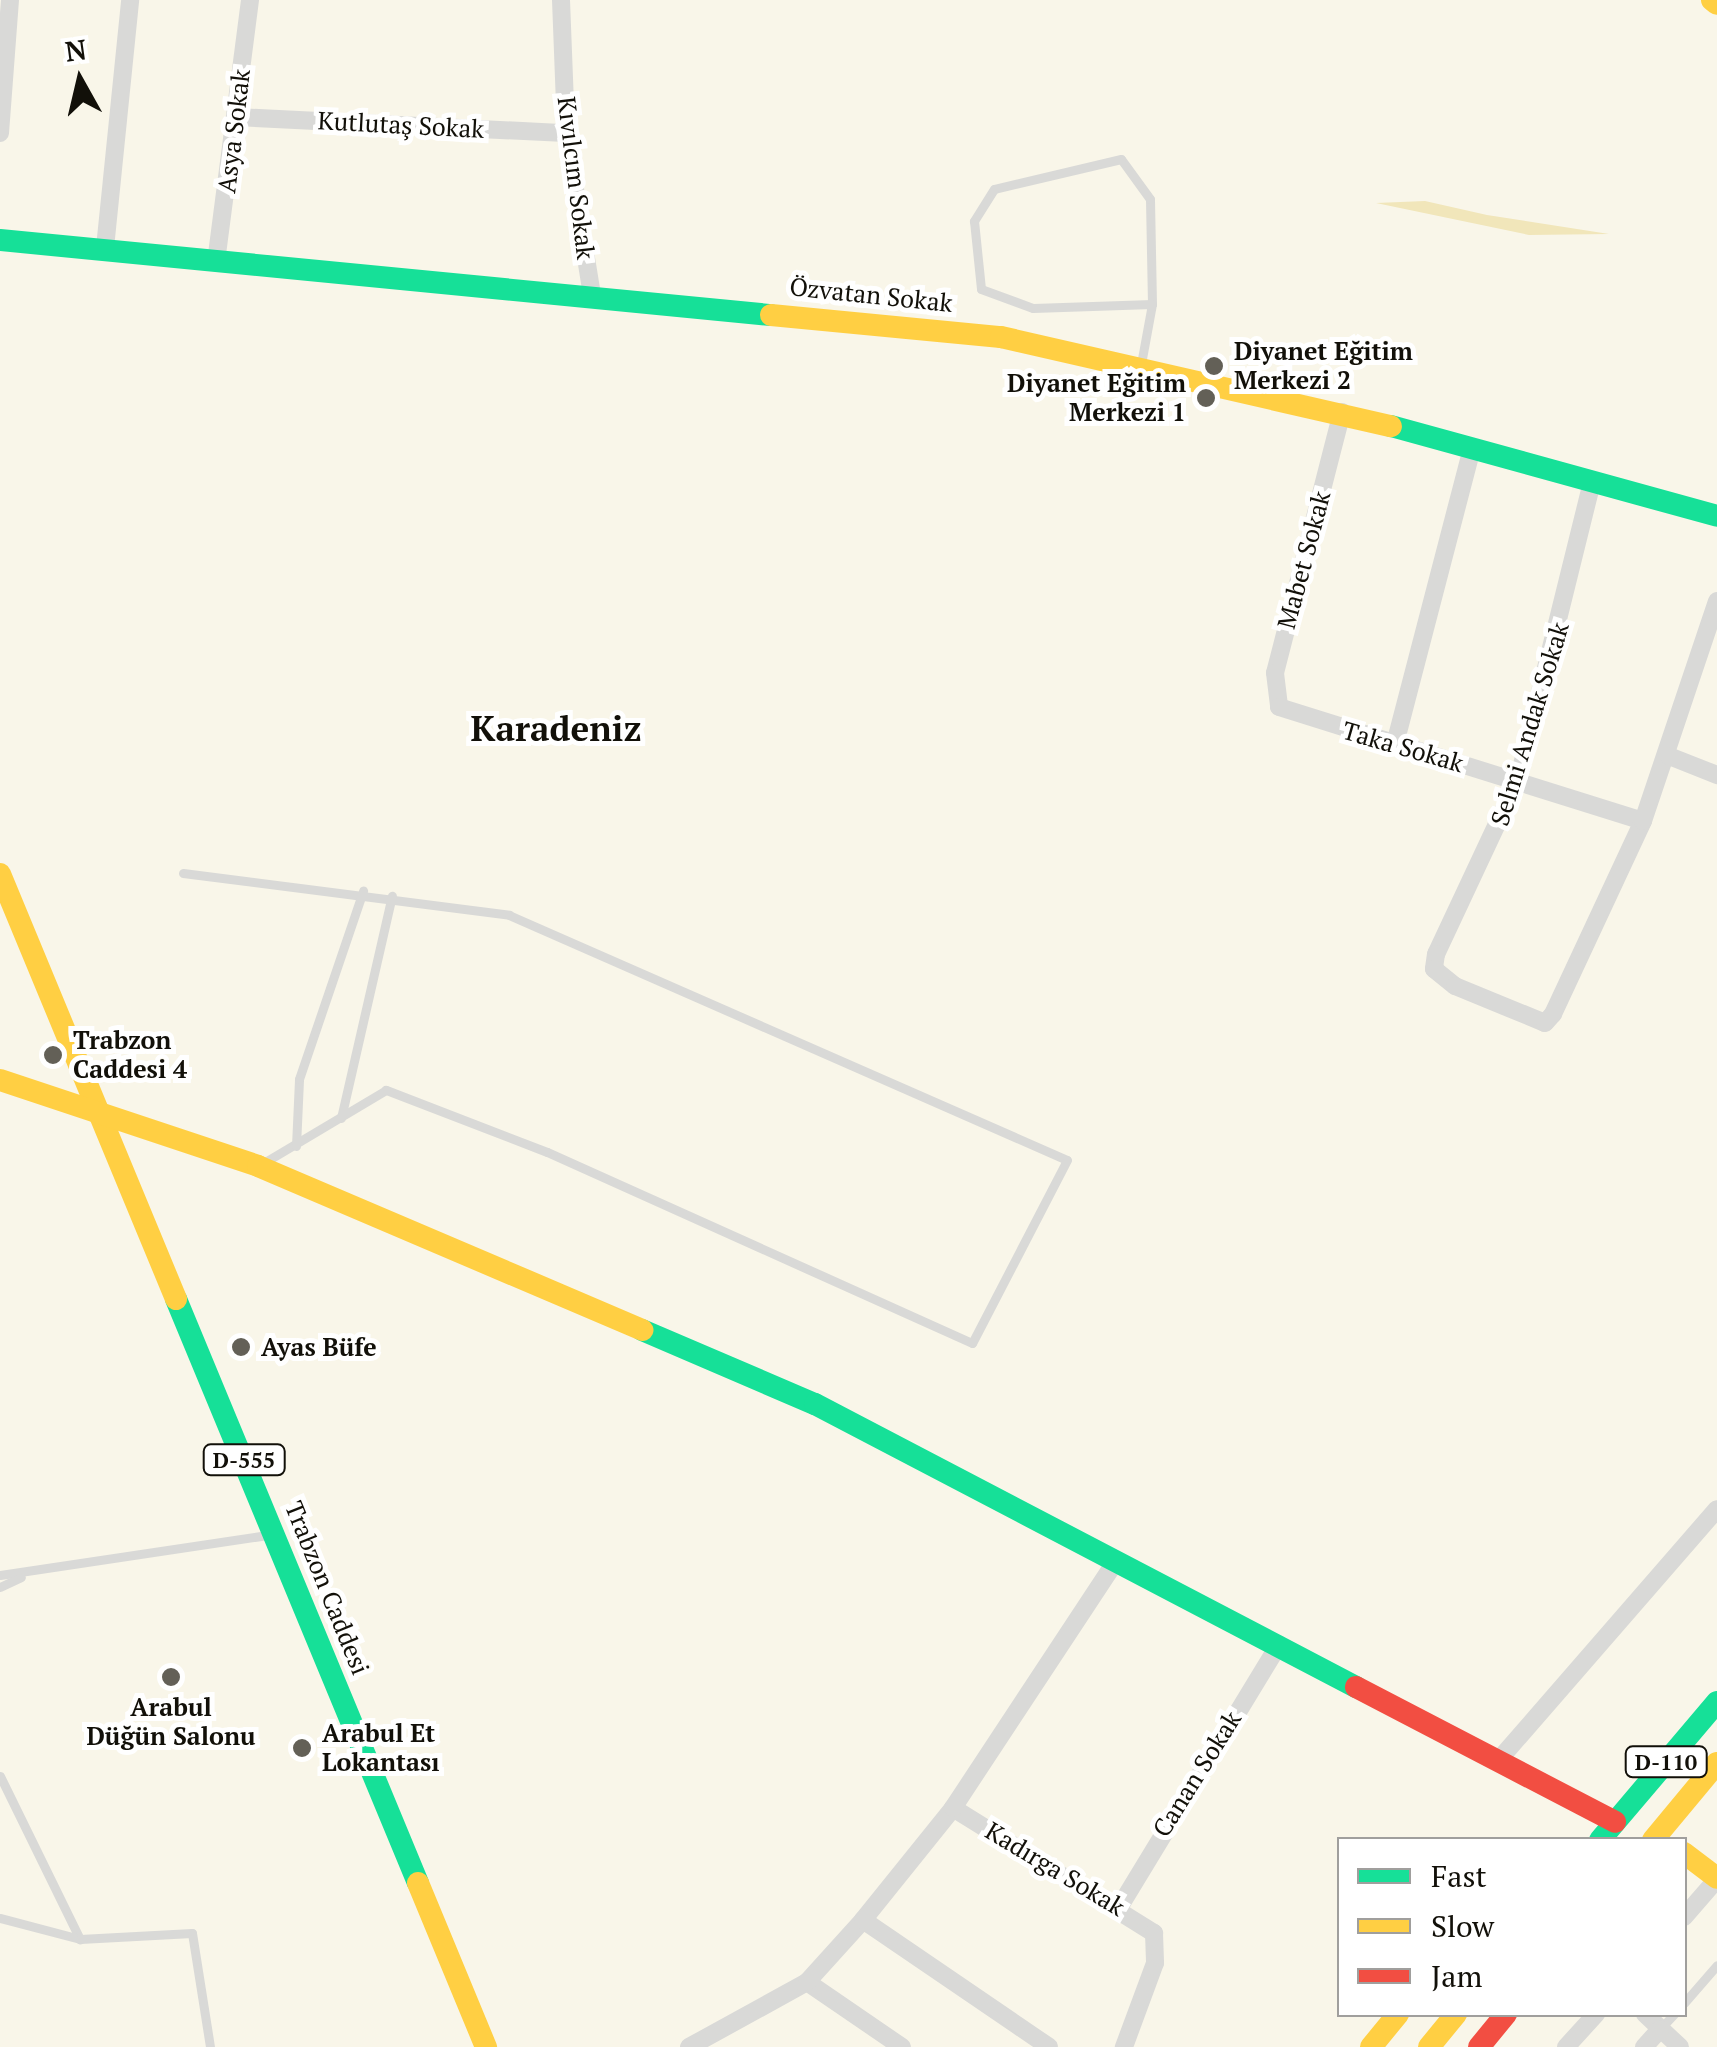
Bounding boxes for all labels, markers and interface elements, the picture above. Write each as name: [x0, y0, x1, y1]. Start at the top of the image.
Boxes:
north arrow: [30, 30, 130, 130]
text: N: [63, 30, 89, 70]
street label: Asya Sokak: [212, 67, 256, 195]
street label: Kıvılcım Sokak: [551, 95, 601, 261]
street label: Kutlutaş Sokak: [317, 106, 485, 144]
street label: Özvatan Sokak: [788, 272, 954, 318]
place label: Diyanet Eğitim Merkezi 2: [1234, 337, 1413, 396]
marker: Diyanet Eğitim Merkezi 2: [1203, 355, 1225, 377]
place label: Diyanet Eğitim Merkezi 1: [1007, 369, 1186, 428]
marker: Diyanet Eğitim Merkezi 1: [1195, 387, 1217, 409]
street label: Mabet Sokak: [1271, 488, 1337, 632]
street label: Selmi Andak Sokak: [1485, 618, 1575, 830]
district label: Karadeniz: [471, 707, 641, 749]
street label: Taka Sokak: [1339, 715, 1467, 779]
place label: Trabzon Caddesi 4: [73, 1026, 187, 1085]
marker: Trabzon Caddesi 4: [42, 1044, 64, 1066]
place label: Ayas Büfe: [261, 1332, 377, 1362]
marker: Ayas Büfe: [230, 1336, 252, 1358]
road number: D-555: [202, 1443, 286, 1477]
street label: Trabzon Caddesi: [279, 1497, 375, 1679]
marker: Arabul Düğün Salonu: [160, 1666, 182, 1688]
place label: Arabul Düğün Salonu: [86, 1693, 256, 1752]
street label: Canan Sokak: [1146, 1706, 1248, 1842]
place label: Arabul Et Lokantası: [322, 1719, 440, 1778]
marker: Arabul Et Lokantası: [291, 1737, 313, 1759]
road number: D-110: [1624, 1745, 1708, 1779]
street label: Kadırga Sokak: [980, 1816, 1130, 1922]
legend: [1337, 1837, 1687, 2017]
text: Fast: [1431, 1856, 1487, 1896]
text: Slow: [1431, 1906, 1494, 1946]
text: Jam: [1431, 1956, 1482, 1996]

